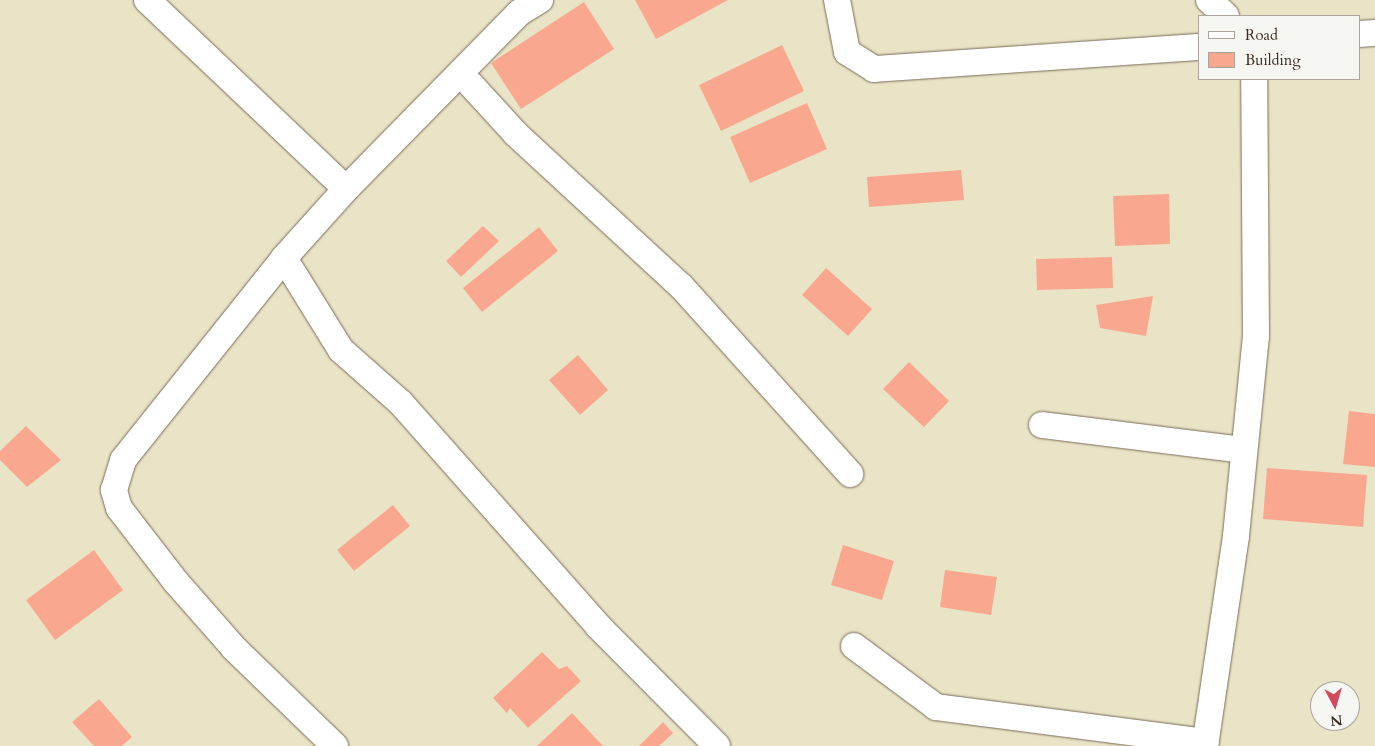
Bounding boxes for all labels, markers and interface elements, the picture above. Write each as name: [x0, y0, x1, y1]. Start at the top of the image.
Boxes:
legend: [1198, 15, 1360, 80]
text: Road: [1245, 25, 1278, 45]
text: Building: [1245, 50, 1301, 70]
north arrow: [1310, 681, 1360, 731]
text: N: [1329, 710, 1344, 731]

